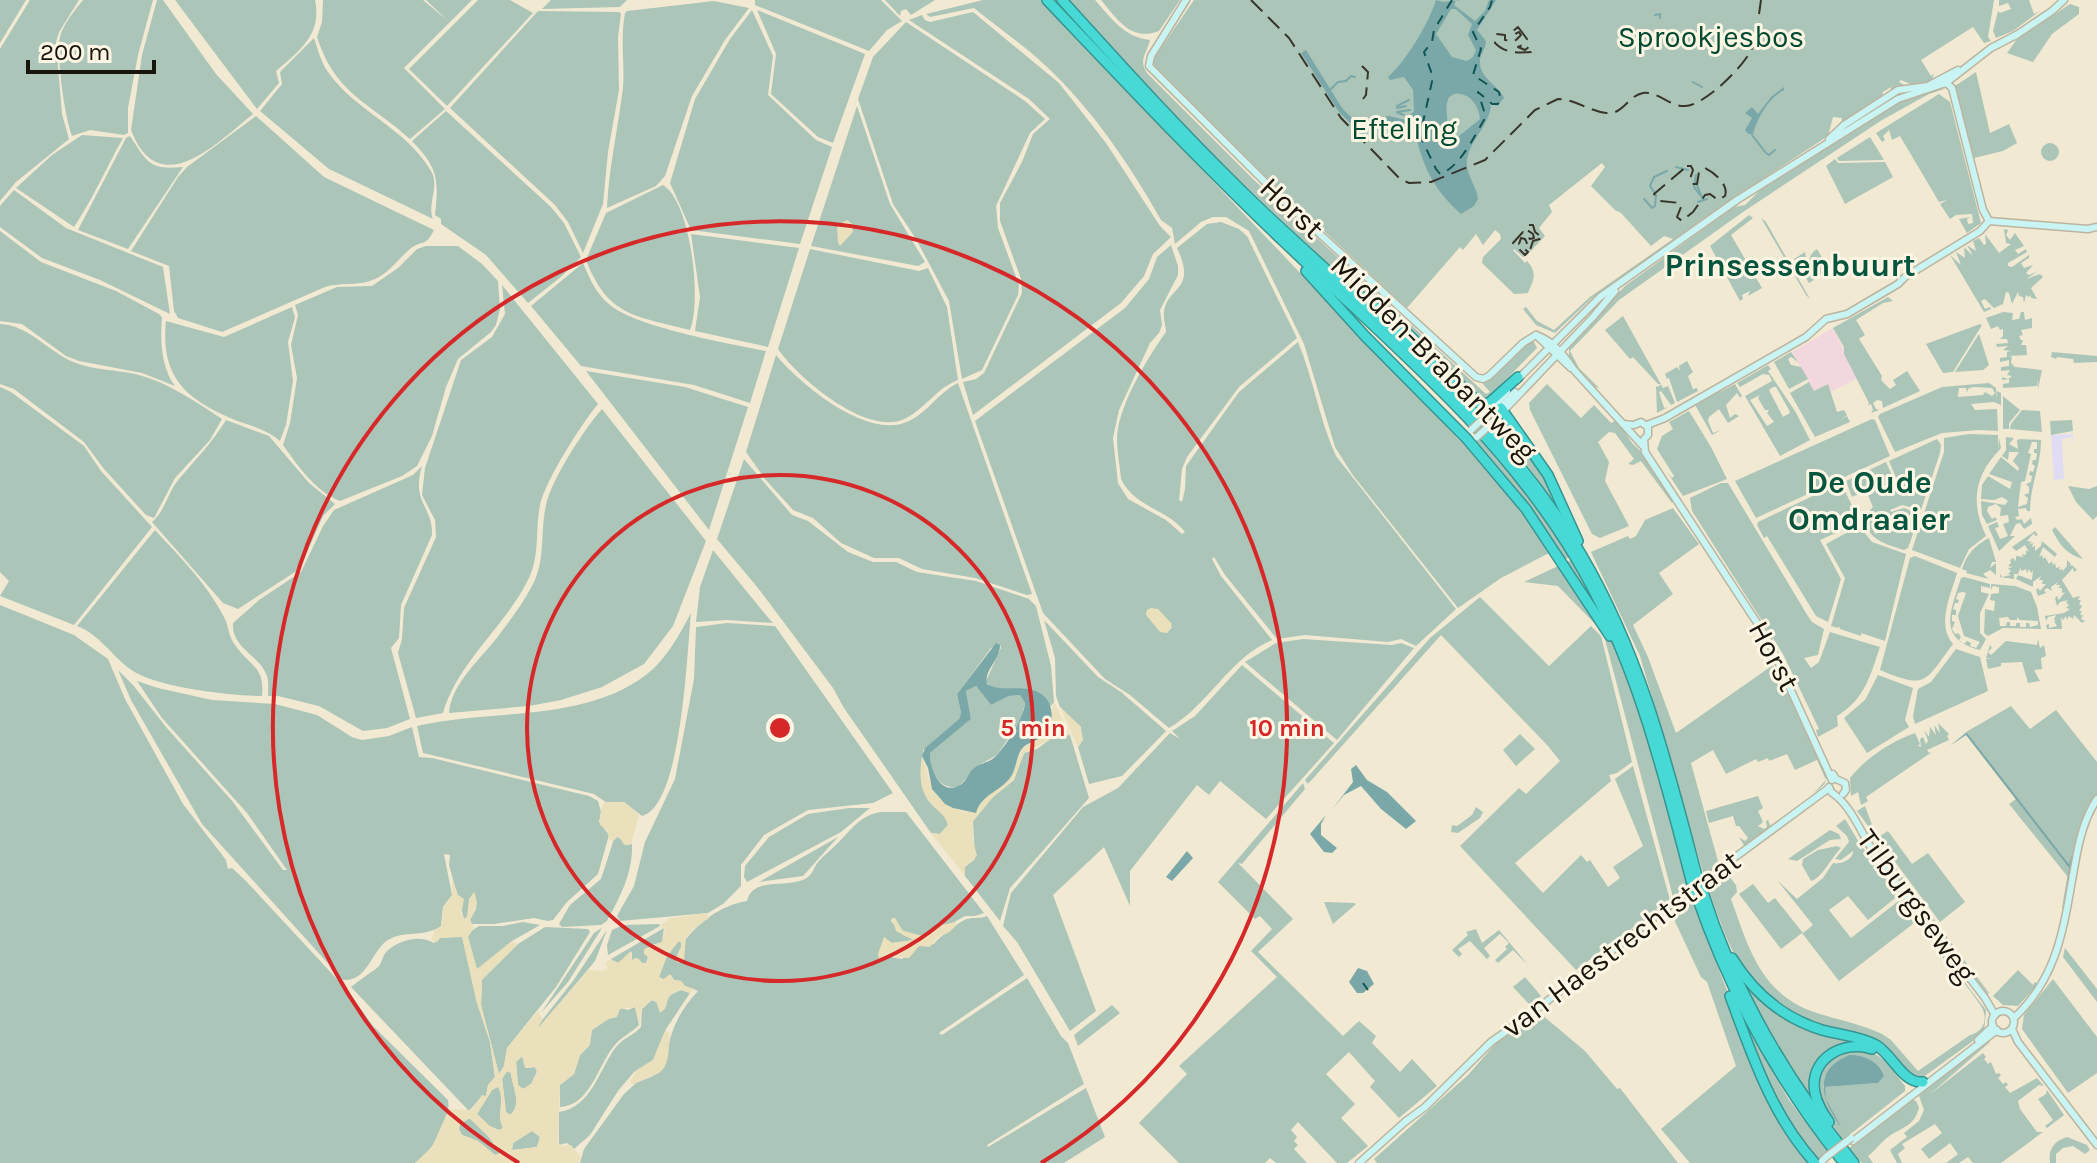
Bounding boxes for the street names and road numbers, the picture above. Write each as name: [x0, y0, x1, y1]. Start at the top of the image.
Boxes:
street label: Horst: [1253, 169, 1331, 247]
street label: Midden-Brabantweg: [1323, 247, 1545, 469]
street label: Horst: [1741, 615, 1807, 697]
street label: Tilburgseweg: [1849, 822, 1985, 990]
street label: van Haestrechtstraat: [1495, 843, 1747, 1045]

